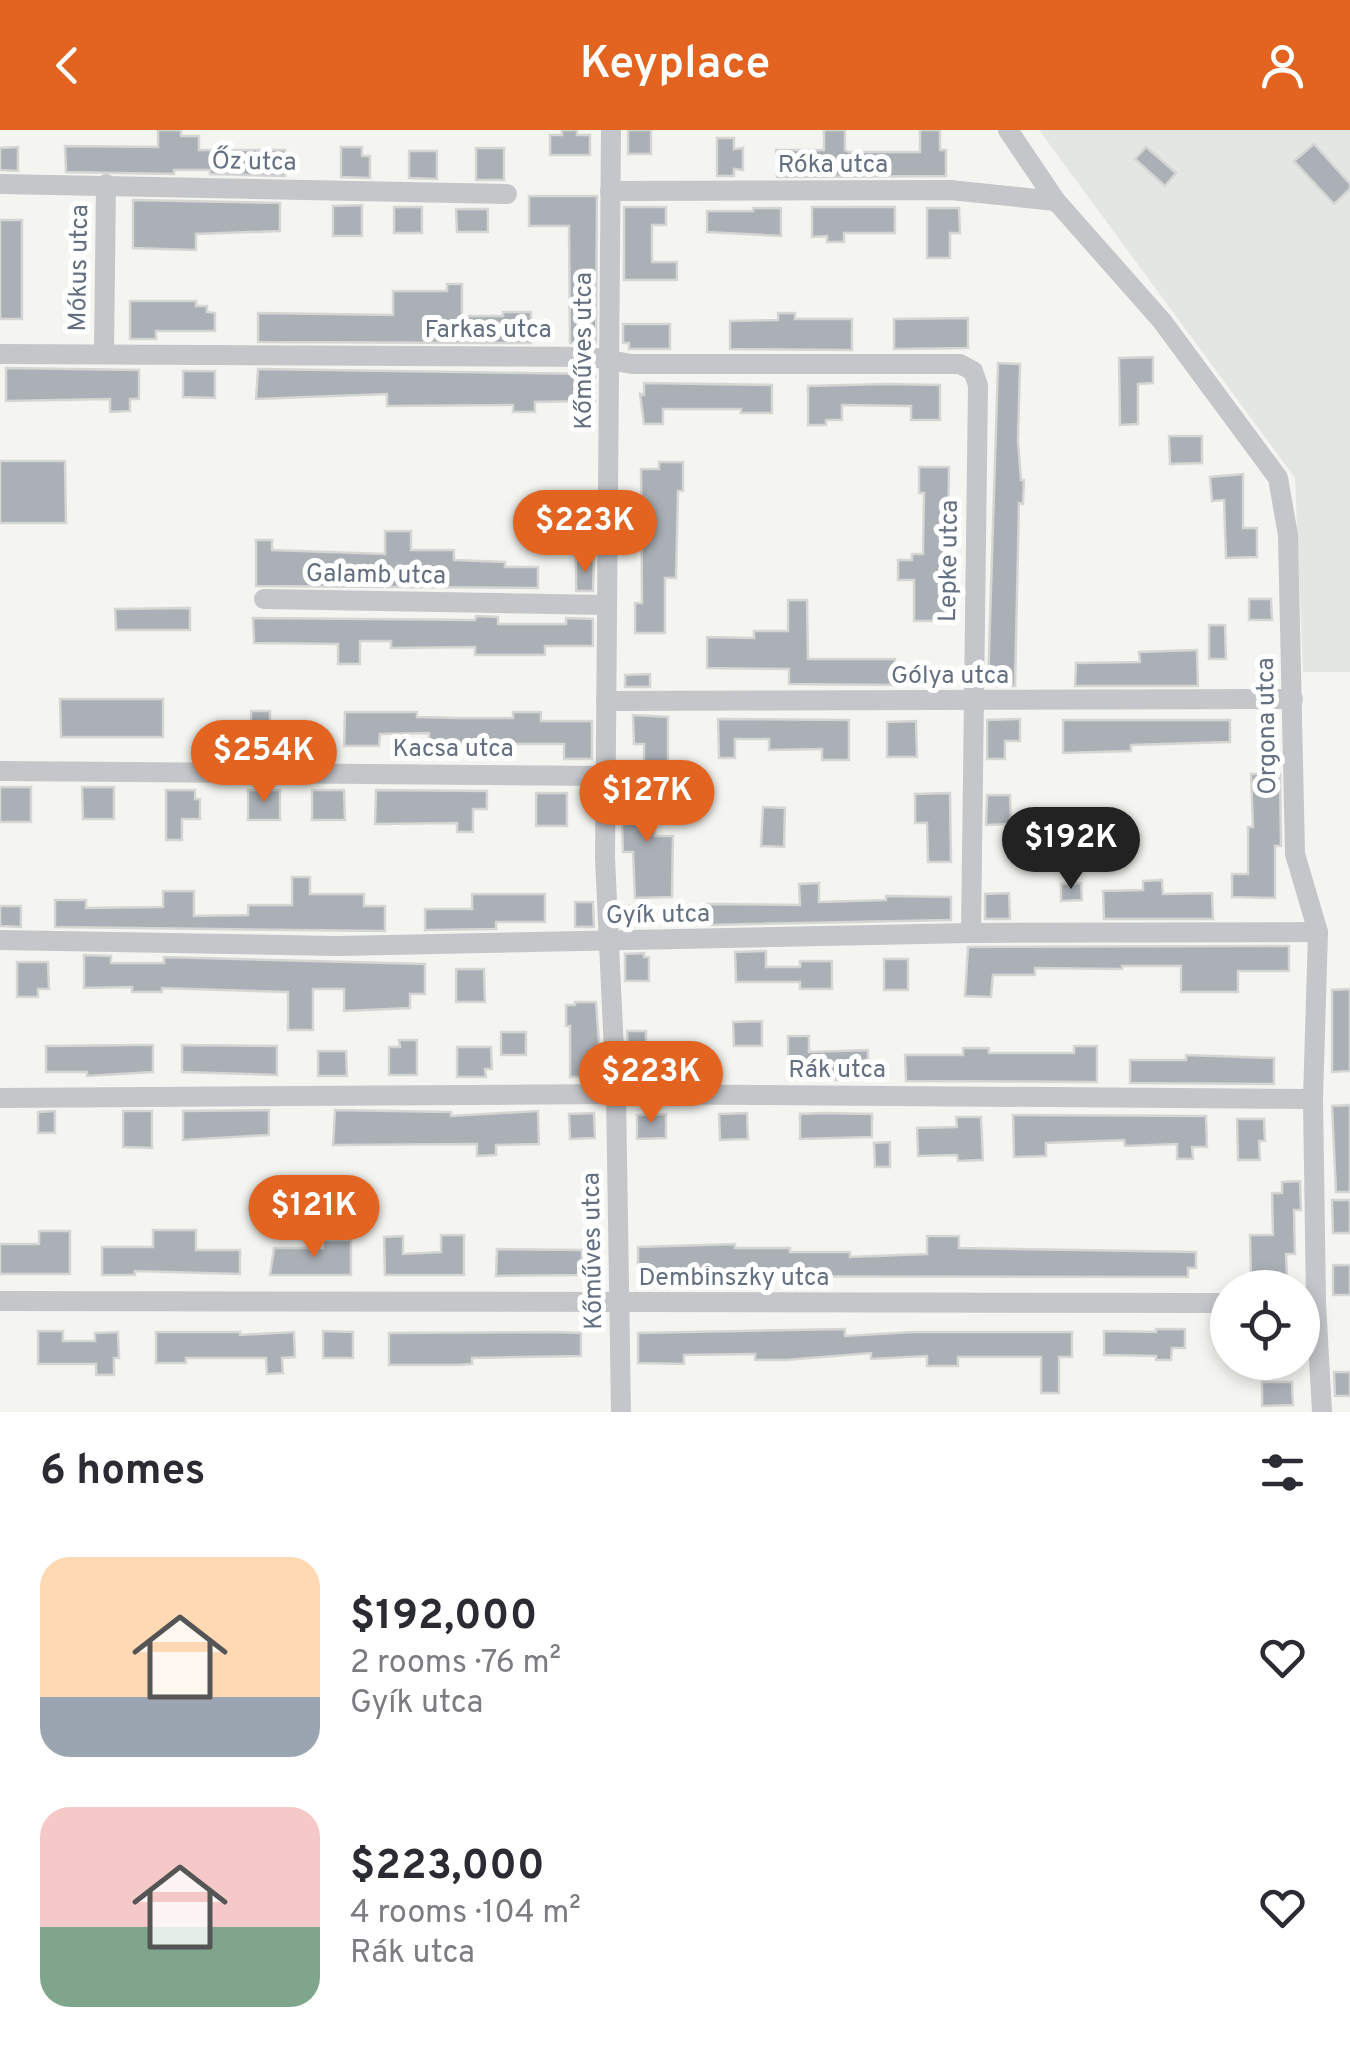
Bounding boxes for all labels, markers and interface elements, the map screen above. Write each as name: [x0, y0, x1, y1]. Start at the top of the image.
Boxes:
text: Keyplace: [580, 37, 770, 94]
icon: back: [40, 38, 95, 93]
icon: person: [1255, 38, 1310, 93]
street label: Őz utca: [211, 145, 297, 180]
street label: Róka utca: [778, 150, 888, 182]
street label: Mókus utca: [63, 204, 97, 332]
street label: Kőműves utca: [569, 272, 601, 430]
street label: Farkas utca: [424, 315, 552, 347]
pin: $223K: [515, 490, 655, 575]
street label: Lepke utca: [933, 500, 967, 622]
text: $223K: [535, 502, 635, 542]
street label: Galamb utca: [306, 559, 446, 593]
street label: Orgona utca: [1251, 657, 1285, 795]
street label: Gólya utca: [891, 661, 1009, 693]
pin: $254K: [194, 720, 334, 805]
text: $254K: [213, 732, 315, 772]
street label: Kacsa utca: [392, 734, 514, 766]
pin: $127K: [577, 760, 717, 845]
text: $127K: [601, 772, 693, 812]
pin: $192K: [1001, 807, 1141, 892]
text: $192K: [1024, 819, 1118, 859]
street label: Gyík utca: [606, 899, 710, 933]
pin: $223K: [581, 1041, 721, 1126]
text: $223K: [601, 1053, 701, 1093]
street label: Rák utca: [788, 1055, 886, 1087]
street label: Kőműves utca: [577, 1172, 611, 1330]
pin: $121K: [244, 1175, 384, 1260]
text: $121K: [270, 1187, 358, 1227]
street label: Dembinszky utca: [639, 1263, 829, 1295]
map controls: [1210, 1270, 1320, 1380]
button: locate: [1210, 1270, 1320, 1380]
icon: filters: [1255, 1445, 1310, 1500]
text: 6 homes: [40, 1446, 205, 1499]
text: $192,000: [350, 1591, 537, 1644]
icon: home: [120, 1597, 240, 1717]
icon: heart: [1255, 1630, 1310, 1685]
text: 2 rooms · 76 m²: [350, 1644, 561, 1684]
text: Gyík utca: [350, 1684, 483, 1724]
text: $223,000: [350, 1841, 545, 1894]
icon: home: [120, 1847, 240, 1967]
icon: heart: [1255, 1880, 1310, 1935]
text: 4 rooms · 104 m²: [350, 1894, 581, 1934]
text: Rák utca: [350, 1934, 475, 1974]

